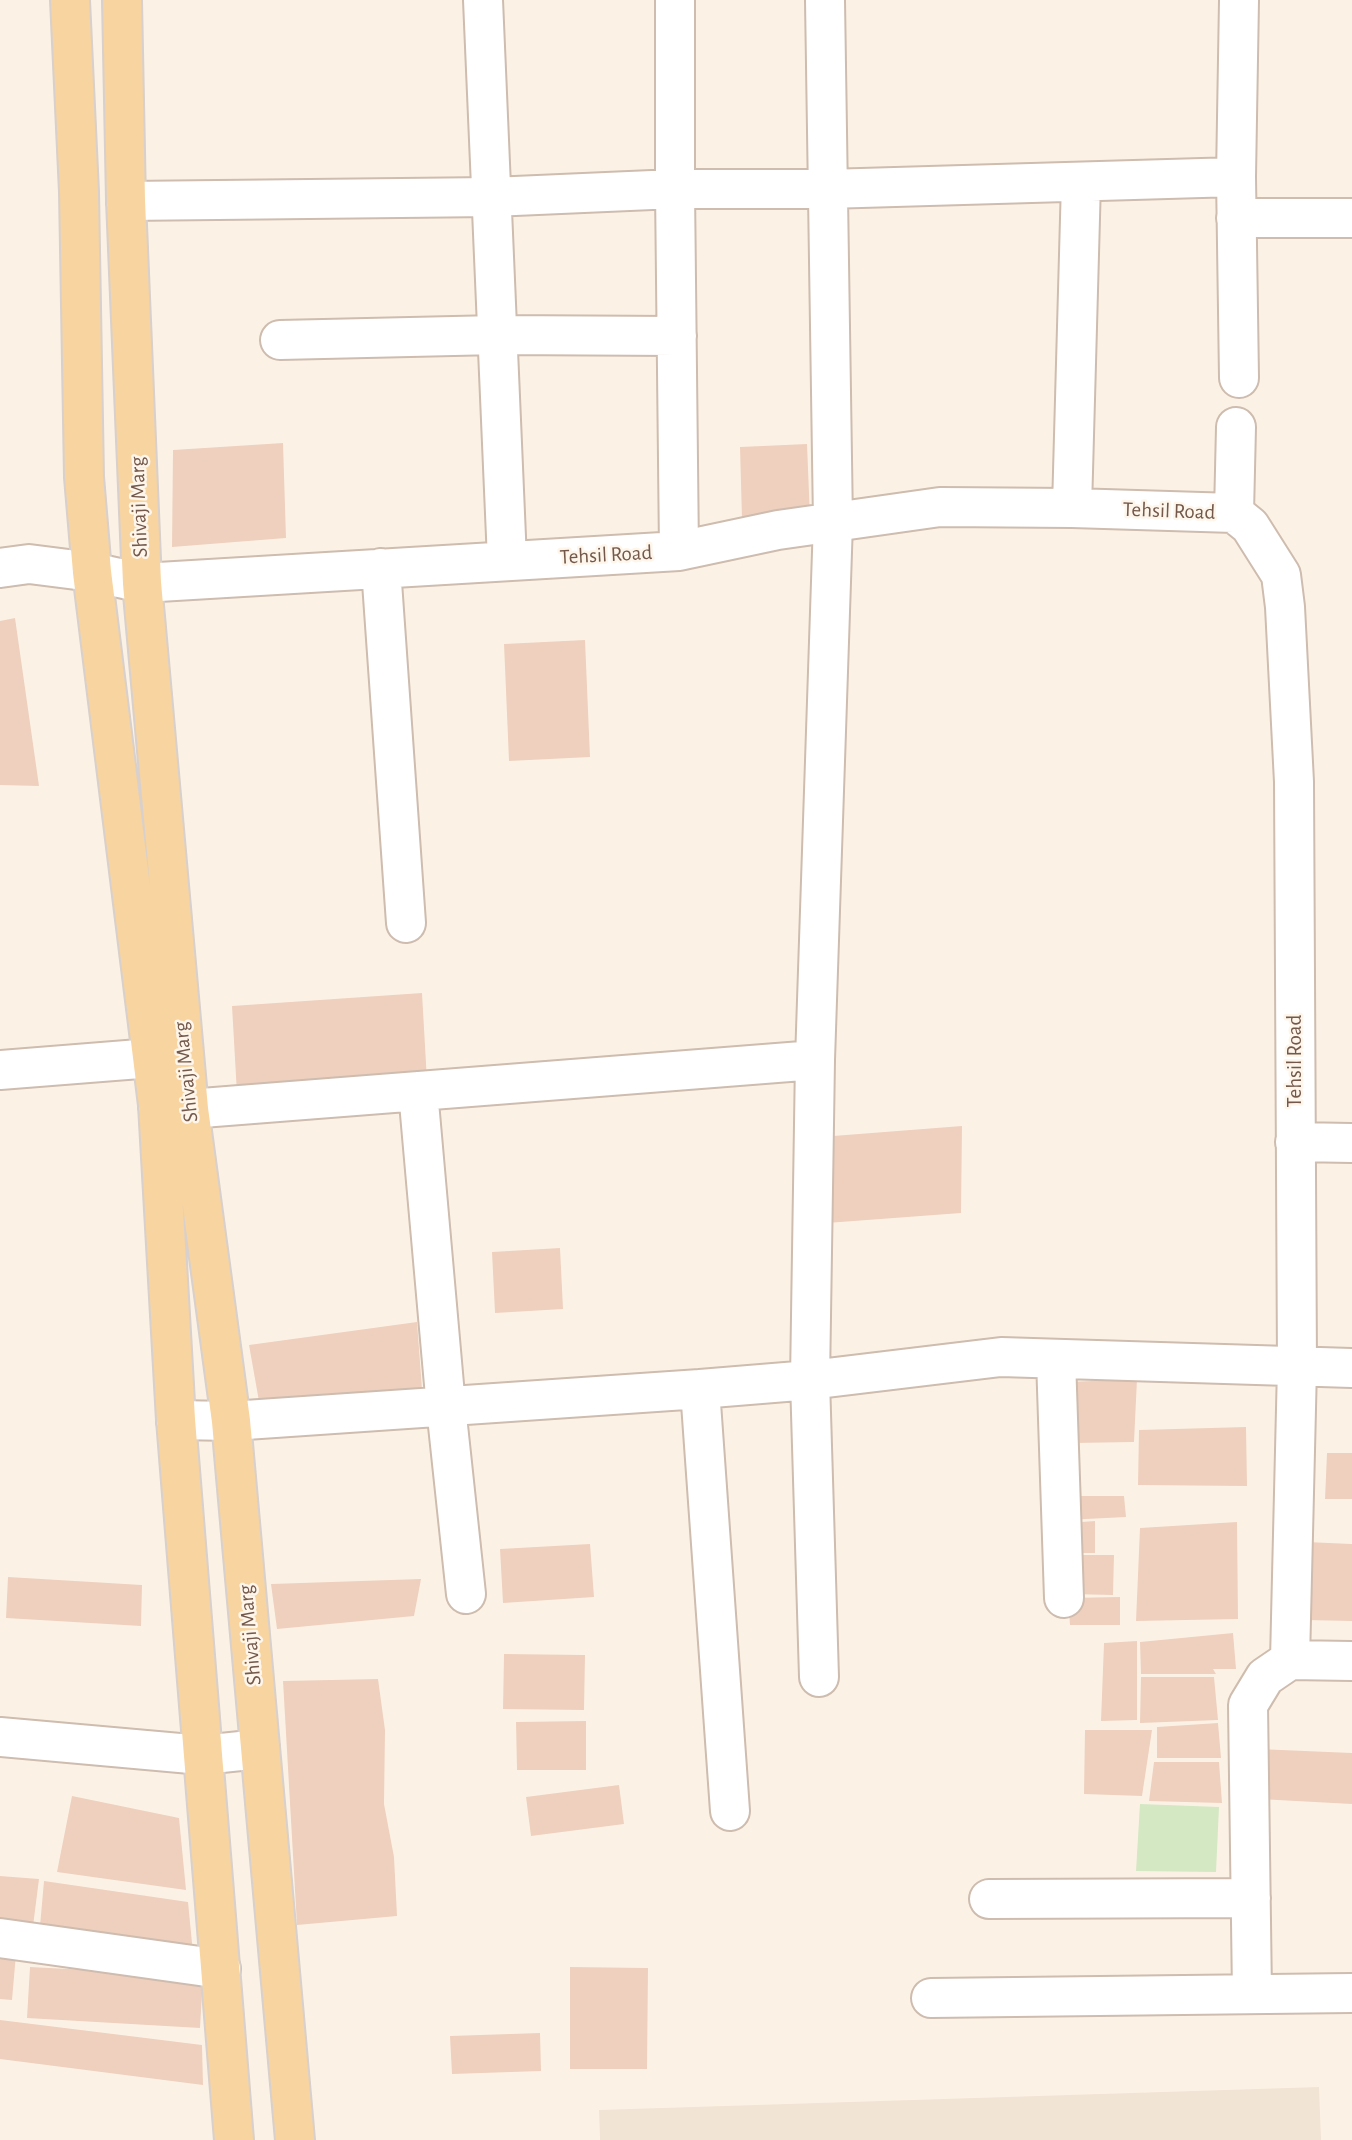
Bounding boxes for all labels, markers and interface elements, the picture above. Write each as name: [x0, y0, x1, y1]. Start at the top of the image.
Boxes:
street label: Shivaji Marg: [125, 456, 153, 558]
street label: Tehsil Road: [1122, 497, 1216, 525]
street label: Tehsil Road: [559, 540, 653, 570]
street label: Tehsil Road: [1282, 1015, 1308, 1107]
street label: Shivaji Marg: [168, 1021, 204, 1123]
street label: Shivaji Marg: [233, 1584, 267, 1686]

